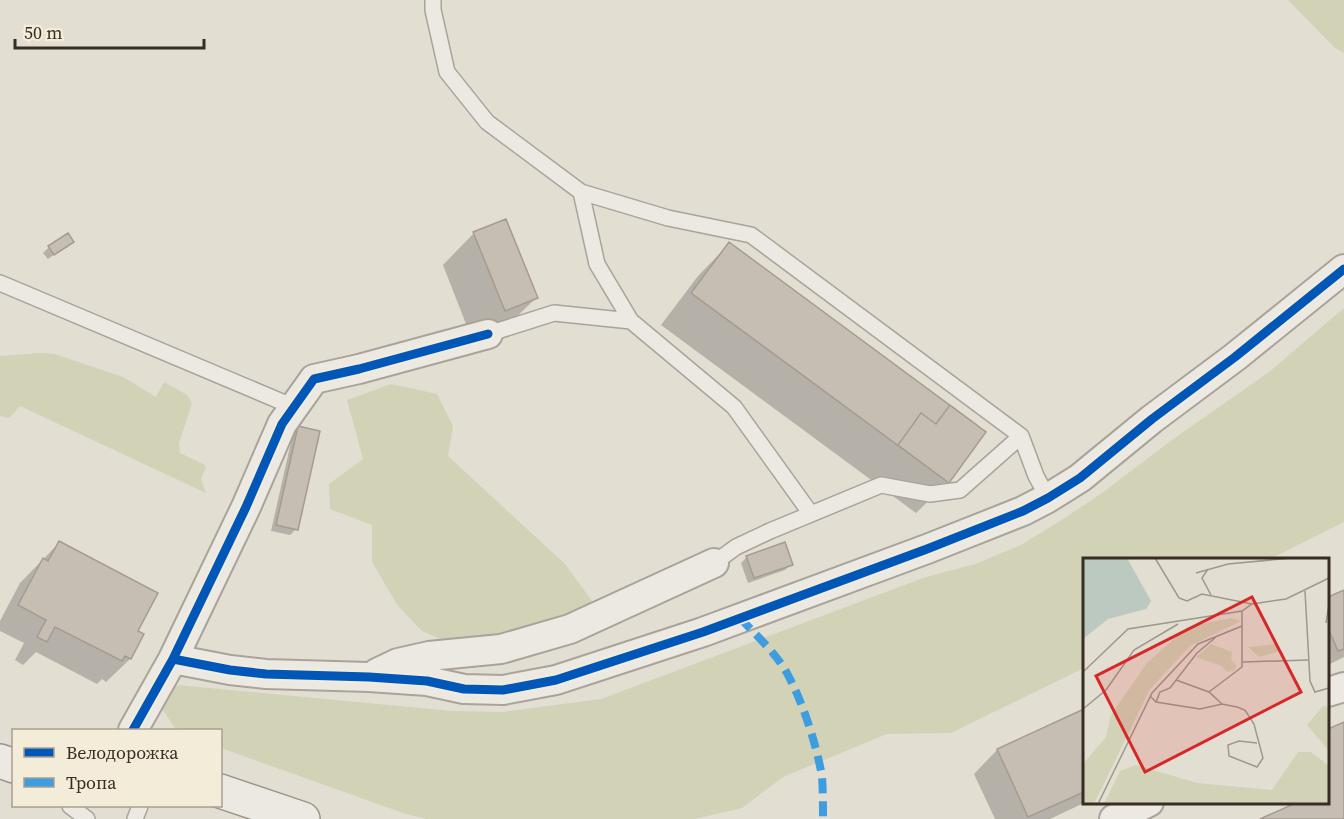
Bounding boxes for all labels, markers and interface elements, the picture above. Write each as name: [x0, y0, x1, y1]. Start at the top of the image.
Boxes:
scale bar: [15, 12, 204, 50]
text: 50 m: [24, 20, 62, 45]
inset map: [1083, 558, 1329, 804]
legend: [12, 729, 222, 807]
text: Велодорожка: [66, 740, 179, 765]
text: Тропа: [66, 770, 117, 795]

